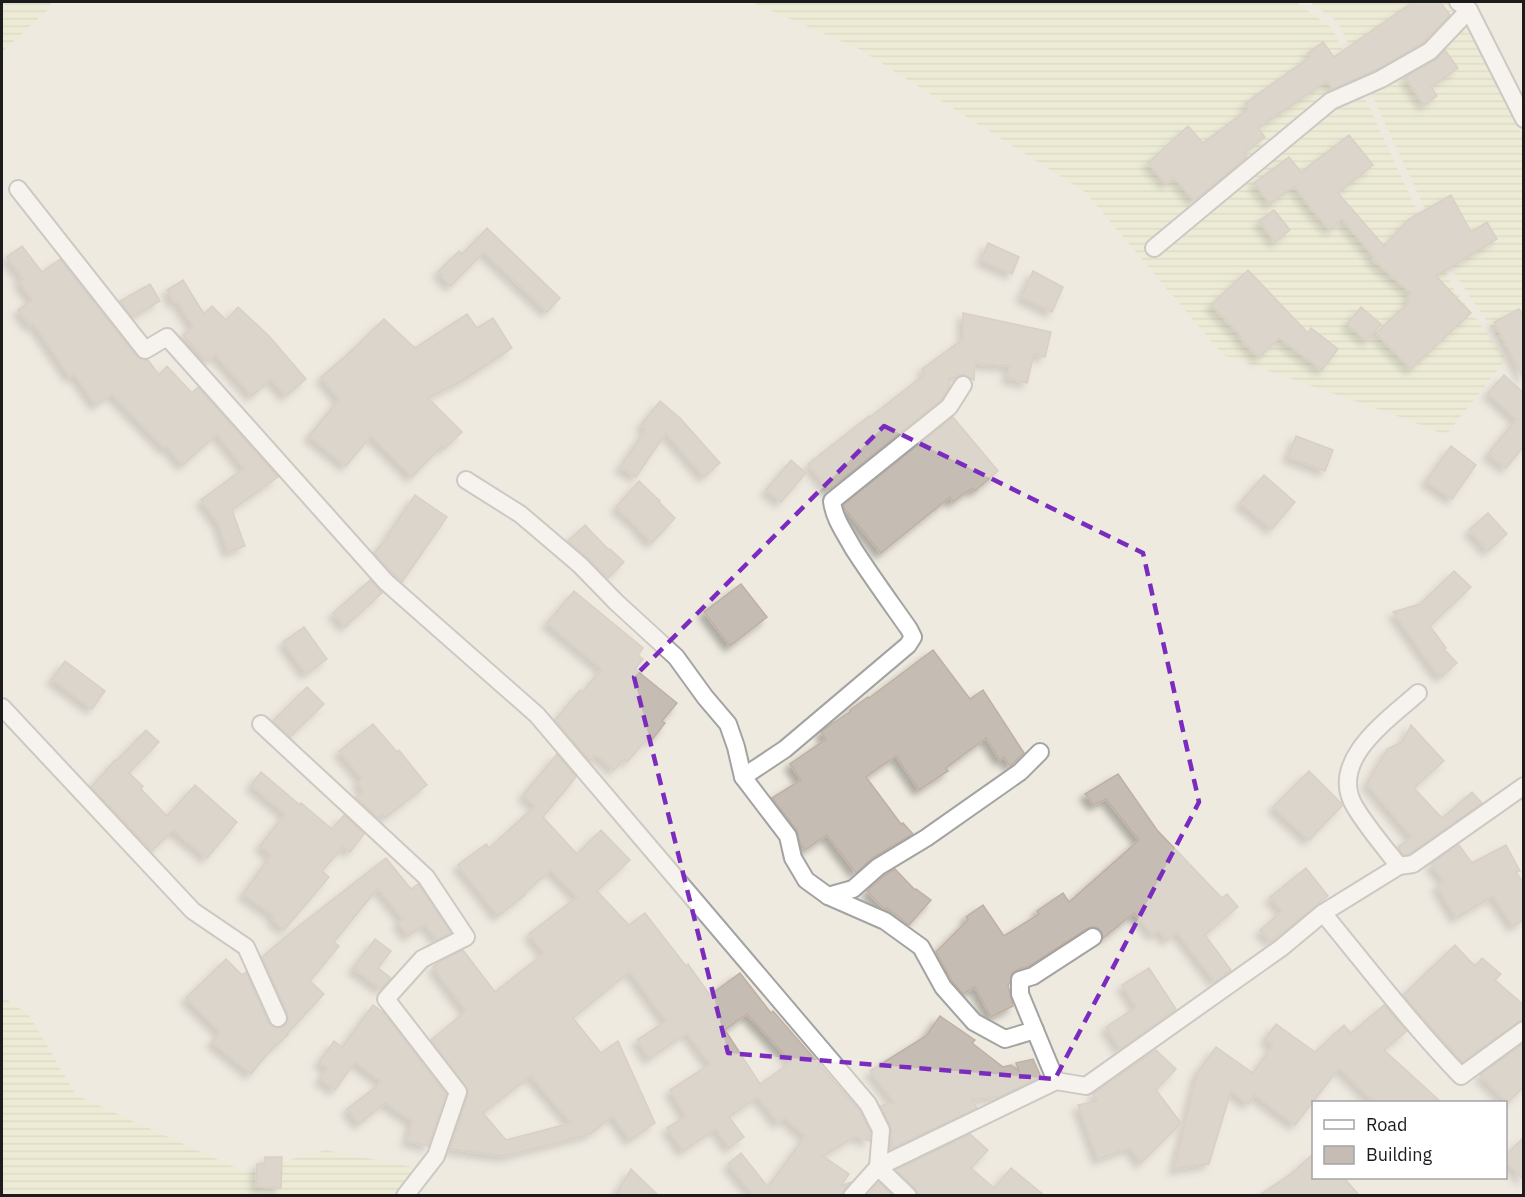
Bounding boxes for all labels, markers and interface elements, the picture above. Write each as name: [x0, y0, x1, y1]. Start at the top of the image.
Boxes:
legend: [1312, 1101, 1507, 1179]
text: Road: [1366, 1113, 1407, 1136]
text: Building: [1366, 1143, 1433, 1166]

